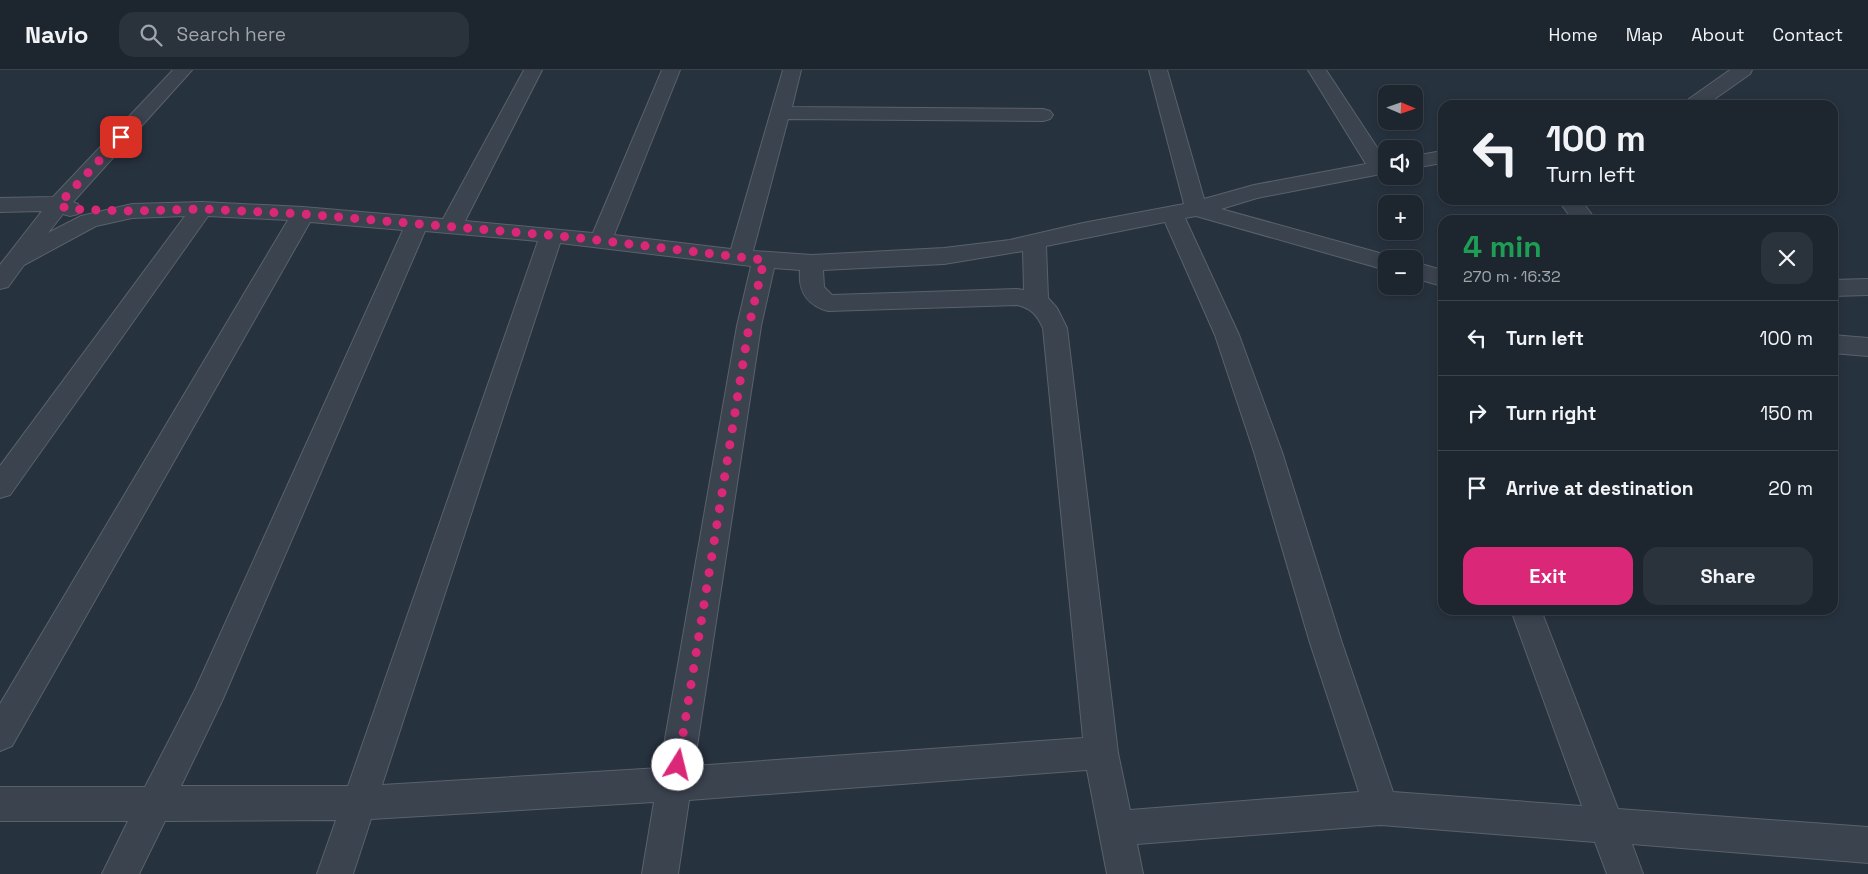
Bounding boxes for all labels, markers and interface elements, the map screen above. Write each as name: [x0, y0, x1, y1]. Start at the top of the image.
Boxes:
search box: [119, 12, 469, 57]
text: Navio: [25, 19, 89, 50]
icon: search: [137, 21, 165, 49]
text: Search here: [177, 22, 286, 47]
text: Home: [1549, 23, 1598, 46]
text: Map: [1626, 23, 1663, 46]
text: About: [1691, 23, 1745, 46]
text: Contact: [1773, 23, 1843, 46]
north arrow: [1378, 85, 1422, 130]
map controls: [1378, 85, 1423, 295]
pin: [100, 116, 142, 158]
text: 100 m: [1546, 117, 1646, 161]
icon: left: [1463, 120, 1528, 185]
icon: arrive: [107, 123, 135, 151]
button: sound: [1378, 140, 1423, 185]
text: Turn left: [1546, 160, 1636, 188]
button: +: [1378, 195, 1423, 240]
text: 4 min: [1463, 227, 1542, 266]
button: close: [1761, 232, 1813, 284]
button: −: [1378, 250, 1423, 295]
text: 270 m · 16:32: [1463, 266, 1561, 287]
icon: left: [1463, 324, 1491, 352]
text: Turn left: [1506, 326, 1584, 351]
text: 100 m: [1759, 326, 1813, 351]
icon: right: [1463, 399, 1491, 427]
text: Turn right: [1506, 401, 1596, 426]
text: 150 m: [1760, 401, 1813, 426]
icon: arrive: [1463, 474, 1491, 502]
text: Arrive at destination: [1506, 476, 1694, 501]
text: 20 m: [1768, 476, 1813, 501]
button: Exit: [1463, 547, 1633, 605]
button: Share: [1643, 547, 1813, 605]
position arrow: [651, 738, 703, 790]

